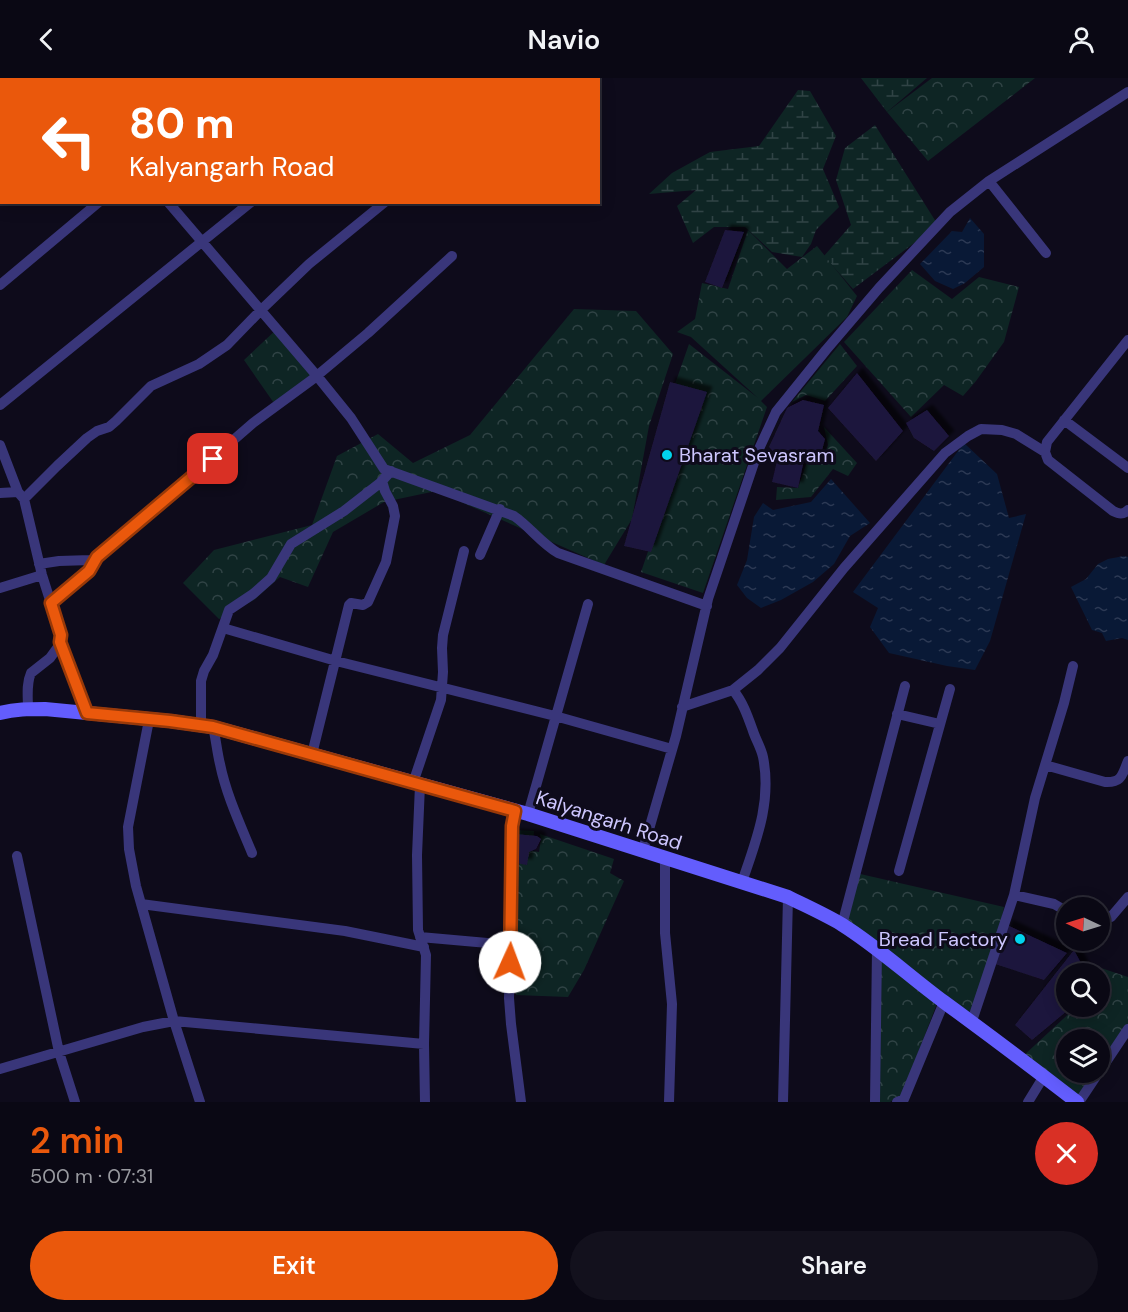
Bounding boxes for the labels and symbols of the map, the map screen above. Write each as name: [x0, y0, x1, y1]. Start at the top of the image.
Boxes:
pin: [187, 433, 238, 484]
place label: Bharat Sevasram: [679, 442, 834, 468]
marker: Bharat Sevasram: [660, 448, 674, 462]
street label: Kalyangarh Road: [533, 784, 685, 856]
north arrow: [1056, 897, 1110, 951]
place label: Bread Factory: [879, 926, 1008, 952]
position arrow: [478, 930, 542, 994]
marker: Bread Factory: [1013, 932, 1027, 946]

